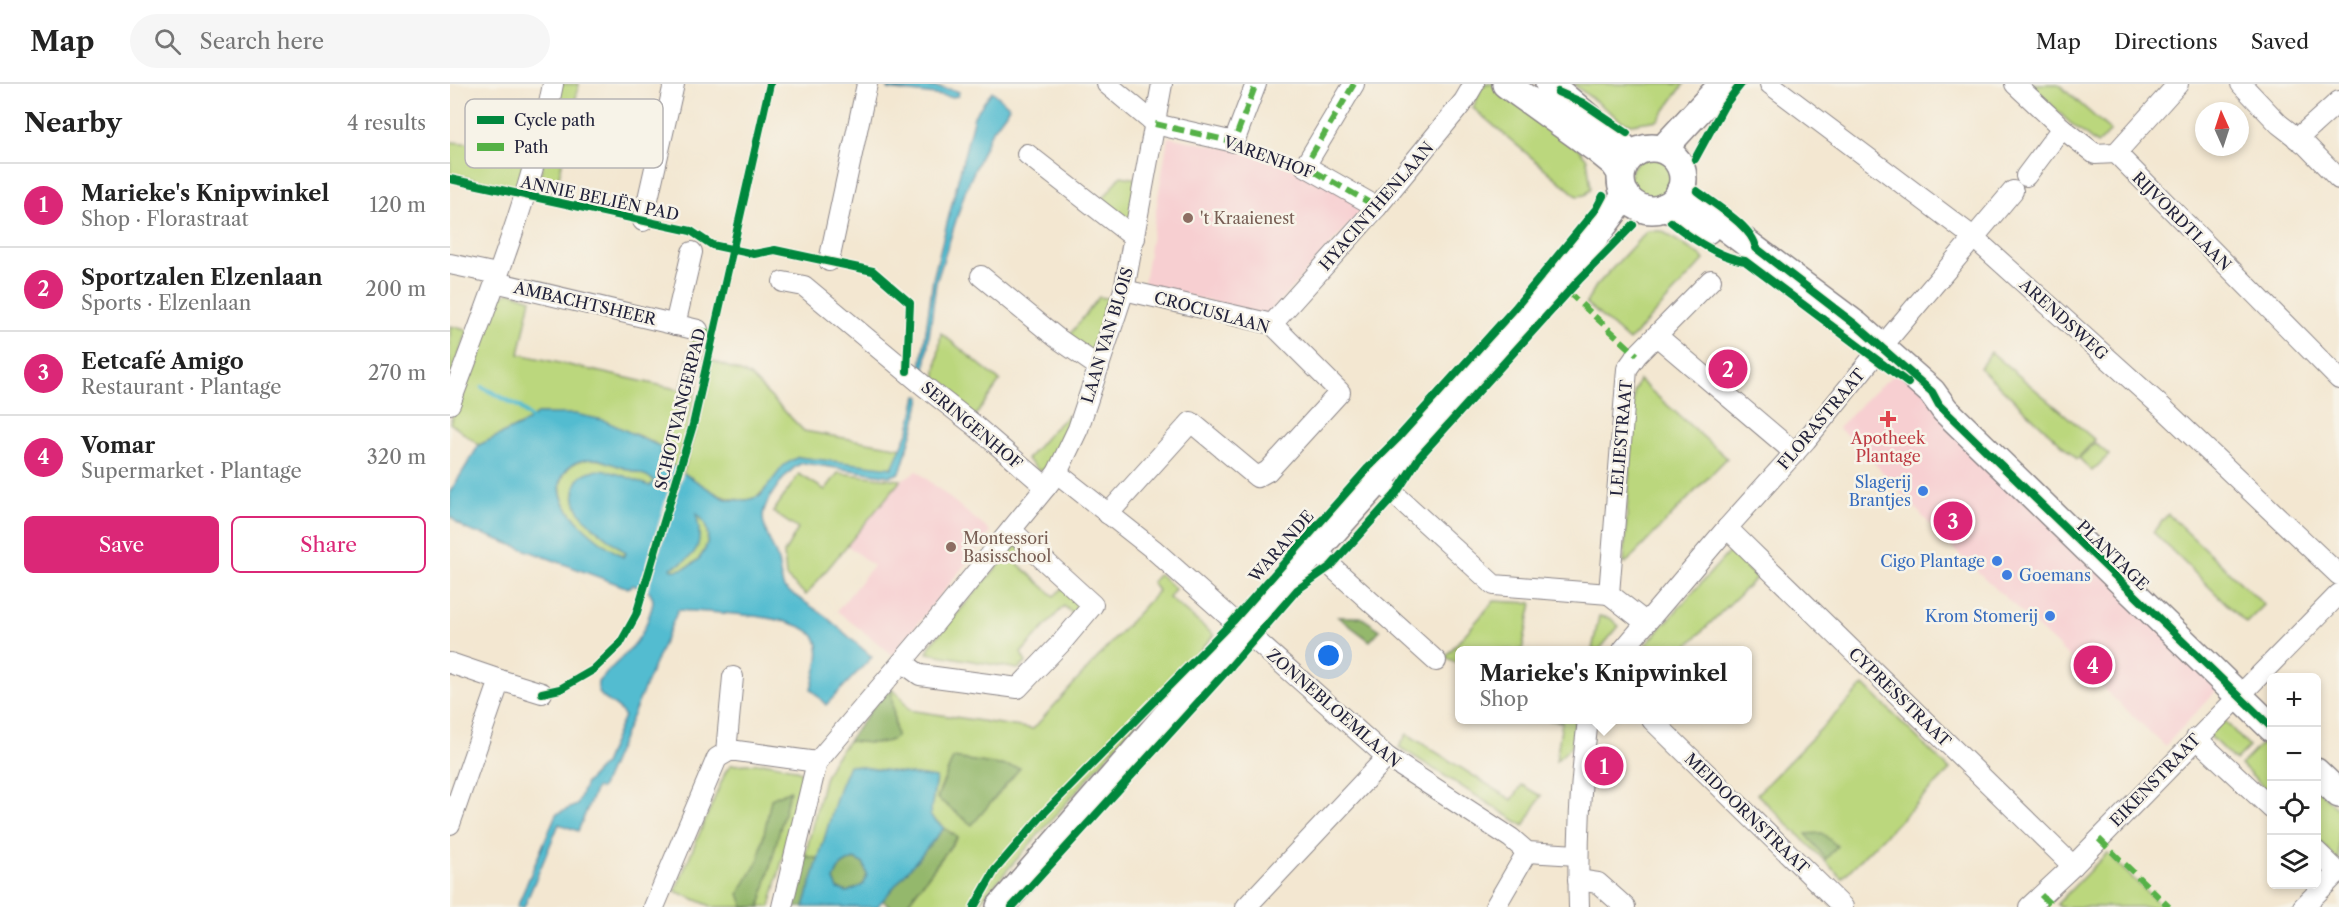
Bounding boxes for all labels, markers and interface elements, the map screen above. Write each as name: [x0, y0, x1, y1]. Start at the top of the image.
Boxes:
search box: [130, 14, 550, 68]
text: Map: [30, 24, 94, 58]
icon: search: [151, 25, 184, 58]
text: Search here: [199, 28, 324, 55]
text: Map: [2036, 29, 2081, 54]
text: Directions: [2114, 29, 2218, 54]
text: Saved: [2251, 29, 2309, 54]
legend: [465, 99, 663, 168]
north arrow: [2195, 102, 2249, 156]
text: Nearby: [24, 107, 122, 139]
text: Cycle path: [514, 110, 595, 130]
text: 4 results: [347, 111, 426, 135]
street label: VARENHOF: [1220, 131, 1317, 183]
text: Path: [514, 137, 548, 157]
street label: HYACINTHENLAAN: [1315, 138, 1437, 274]
street label: RIJVORDTLAAN: [2128, 167, 2236, 275]
street label: ANNIE BELIËN PAD: [518, 171, 681, 225]
text: Marieke's Knipwinkel: [81, 180, 329, 207]
text: 1: [39, 193, 48, 217]
text: 120 m: [369, 193, 426, 217]
text: Shop · Florastraat: [81, 207, 249, 231]
place label: 't Kraaienest: [1200, 208, 1295, 228]
marker: 't Kraaienest: [1181, 211, 1195, 225]
text: Sportzalen Elzenlaan: [81, 264, 323, 291]
street label: LAAN VAN BLOIS: [1077, 265, 1137, 405]
street label: ARENDSWEG: [2015, 274, 2112, 364]
text: 2: [38, 277, 49, 301]
text: 200 m: [365, 277, 426, 301]
street label: AMBACHTSHEER: [511, 277, 659, 329]
street label: CROCUSLAAN: [1152, 287, 1272, 337]
text: Sports · Elzenlaan: [81, 291, 251, 315]
street label: SCHOTVANGERPAD: [650, 326, 710, 492]
pin: 2: [1708, 346, 1748, 392]
text: Eetcafé Amigo: [81, 348, 244, 375]
text: 3: [38, 361, 49, 385]
text: 270 m: [368, 361, 426, 385]
street label: FLORASTRAAT: [1773, 365, 1869, 473]
text: Restaurant · Plantage: [81, 375, 282, 399]
street label: SERINGENHOF: [917, 377, 1027, 473]
street label: LELIESTRAAT: [1606, 379, 1636, 497]
marker: Apotheek Plantage: [1881, 412, 1895, 426]
place label: Apotheek Plantage: [1850, 428, 1926, 466]
text: Vomar: [81, 432, 155, 459]
text: 4: [38, 445, 49, 469]
text: 320 m: [367, 445, 426, 469]
text: Supermarket · Plantage: [81, 459, 302, 483]
place label: Slagerij Brantjes: [1849, 472, 1911, 510]
marker: Slagerij Brantjes: [1916, 484, 1930, 498]
pin: 3: [1934, 498, 1972, 544]
street label: WARANDE: [1244, 506, 1318, 587]
button: Save: [24, 516, 219, 573]
button: Share: [231, 516, 426, 573]
street label: PLANTAGE: [2073, 516, 2153, 594]
place label: Montessori Basisschool: [963, 528, 1051, 566]
marker: Montessori Basisschool: [944, 540, 958, 554]
place label: Cigo Plantage: [1880, 551, 1985, 571]
marker: Cigo Plantage: [1990, 554, 2004, 568]
place label: Goemans: [2019, 565, 2091, 585]
marker: Goemans: [2000, 568, 2014, 582]
place label: Krom Stomerij: [1925, 606, 2038, 626]
marker: Krom Stomerij: [2043, 609, 2057, 623]
your location: [1314, 641, 1343, 670]
pin: 4: [2074, 642, 2112, 688]
street label: CYPRESSTRAAT: [1845, 643, 1955, 751]
street label: ZONNEBLOEMLAAN: [1263, 644, 1405, 772]
popup: [1455, 646, 1752, 724]
text: Marieke's Knipwinkel: [1479, 660, 1728, 687]
map controls: [2267, 673, 2321, 889]
button: +: [2267, 673, 2321, 727]
text: Shop: [1479, 687, 1528, 711]
button: −: [2267, 727, 2321, 781]
street label: EIKENSTRAAT: [2106, 729, 2204, 831]
pin: 1: [1584, 744, 1624, 788]
street label: MEIDOORNSTRAAT: [1681, 748, 1813, 878]
button: locate: [2267, 781, 2321, 835]
button: layers: [2267, 835, 2321, 889]

